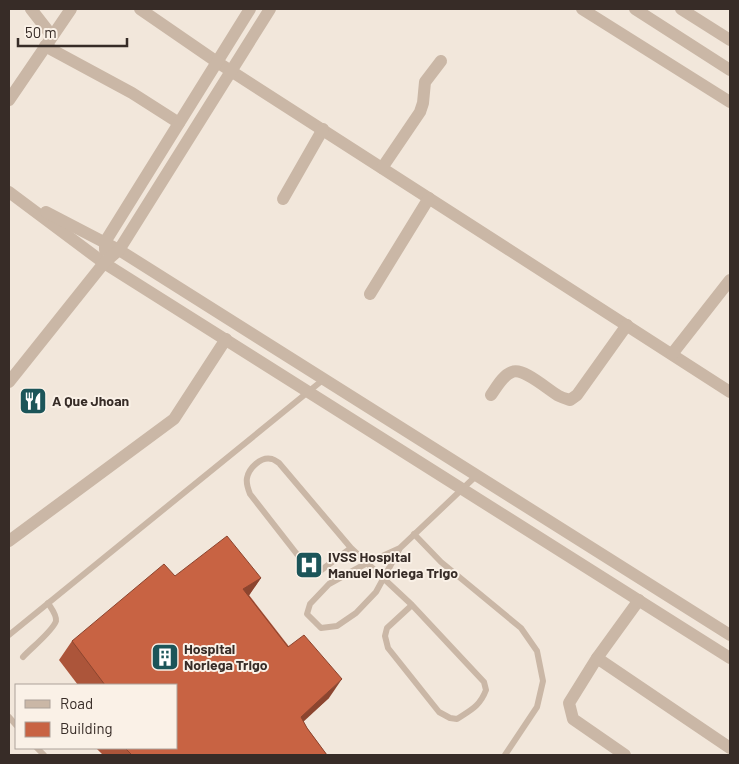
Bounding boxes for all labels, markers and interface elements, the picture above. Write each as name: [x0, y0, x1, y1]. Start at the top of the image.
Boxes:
scale bar: [18, 15, 126, 47]
text: 50 m: [25, 23, 57, 41]
restaurant icon: A Que Jhoan: [18, 386, 48, 416]
place label: A Que Jhoan: [52, 392, 129, 409]
place label: IVSS Hospital Manuel Noriega Trigo: [328, 548, 458, 581]
hospital icon: IVSS Hospital Manuel Noriega Trigo: [294, 550, 324, 580]
place label: Hospital Noriega Trigo: [184, 640, 268, 673]
building icon: Hospital Noriega Trigo: [150, 642, 180, 672]
legend: [15, 684, 178, 749]
text: Road: [60, 694, 93, 712]
text: Building: [60, 719, 113, 737]

